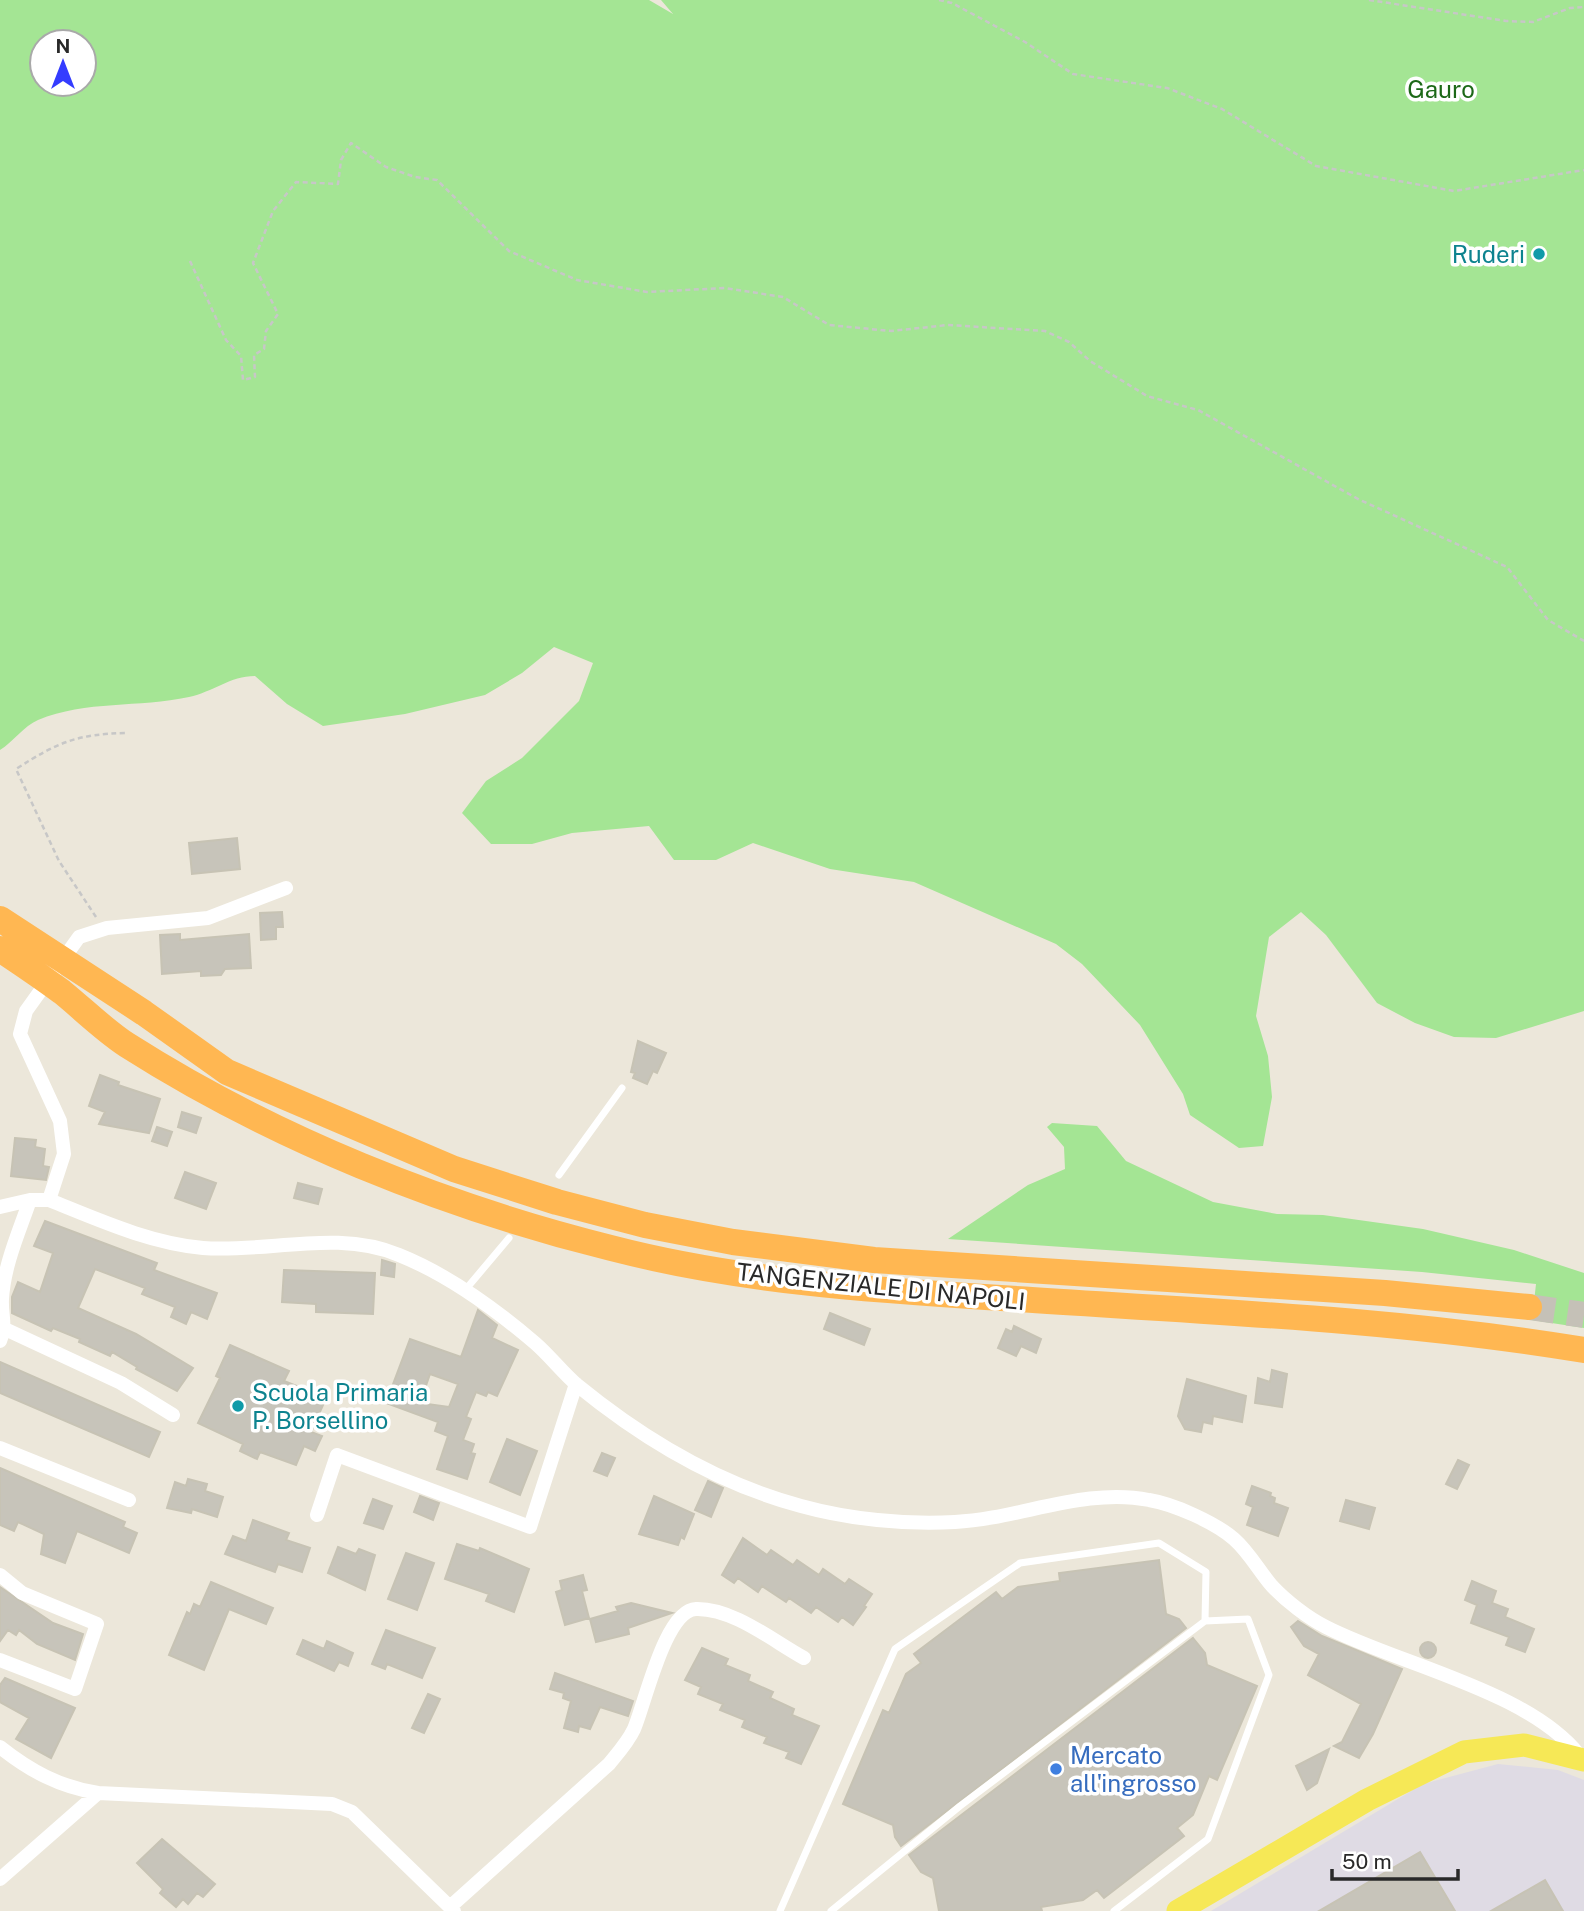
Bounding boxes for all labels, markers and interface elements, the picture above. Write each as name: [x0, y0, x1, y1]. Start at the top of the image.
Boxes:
north arrow: [28, 28, 98, 98]
text: N: [56, 35, 70, 57]
park label: Gauro: [1407, 75, 1475, 103]
place label: Ruderi: [1452, 240, 1525, 268]
marker: Ruderi: [1531, 246, 1547, 262]
street label: TANGENZIALE DI NAPOLI: [735, 1257, 1027, 1315]
place label: Scuola Primaria P. Borsellino: [252, 1378, 428, 1434]
marker: Scuola Primaria P. Borsellino: [230, 1398, 246, 1414]
place label: Mercato all'ingrosso: [1070, 1741, 1197, 1797]
marker: Mercato all'ingrosso: [1048, 1761, 1064, 1777]
scale bar: [1332, 1838, 1458, 1882]
text: 50 m: [1342, 1849, 1392, 1874]

